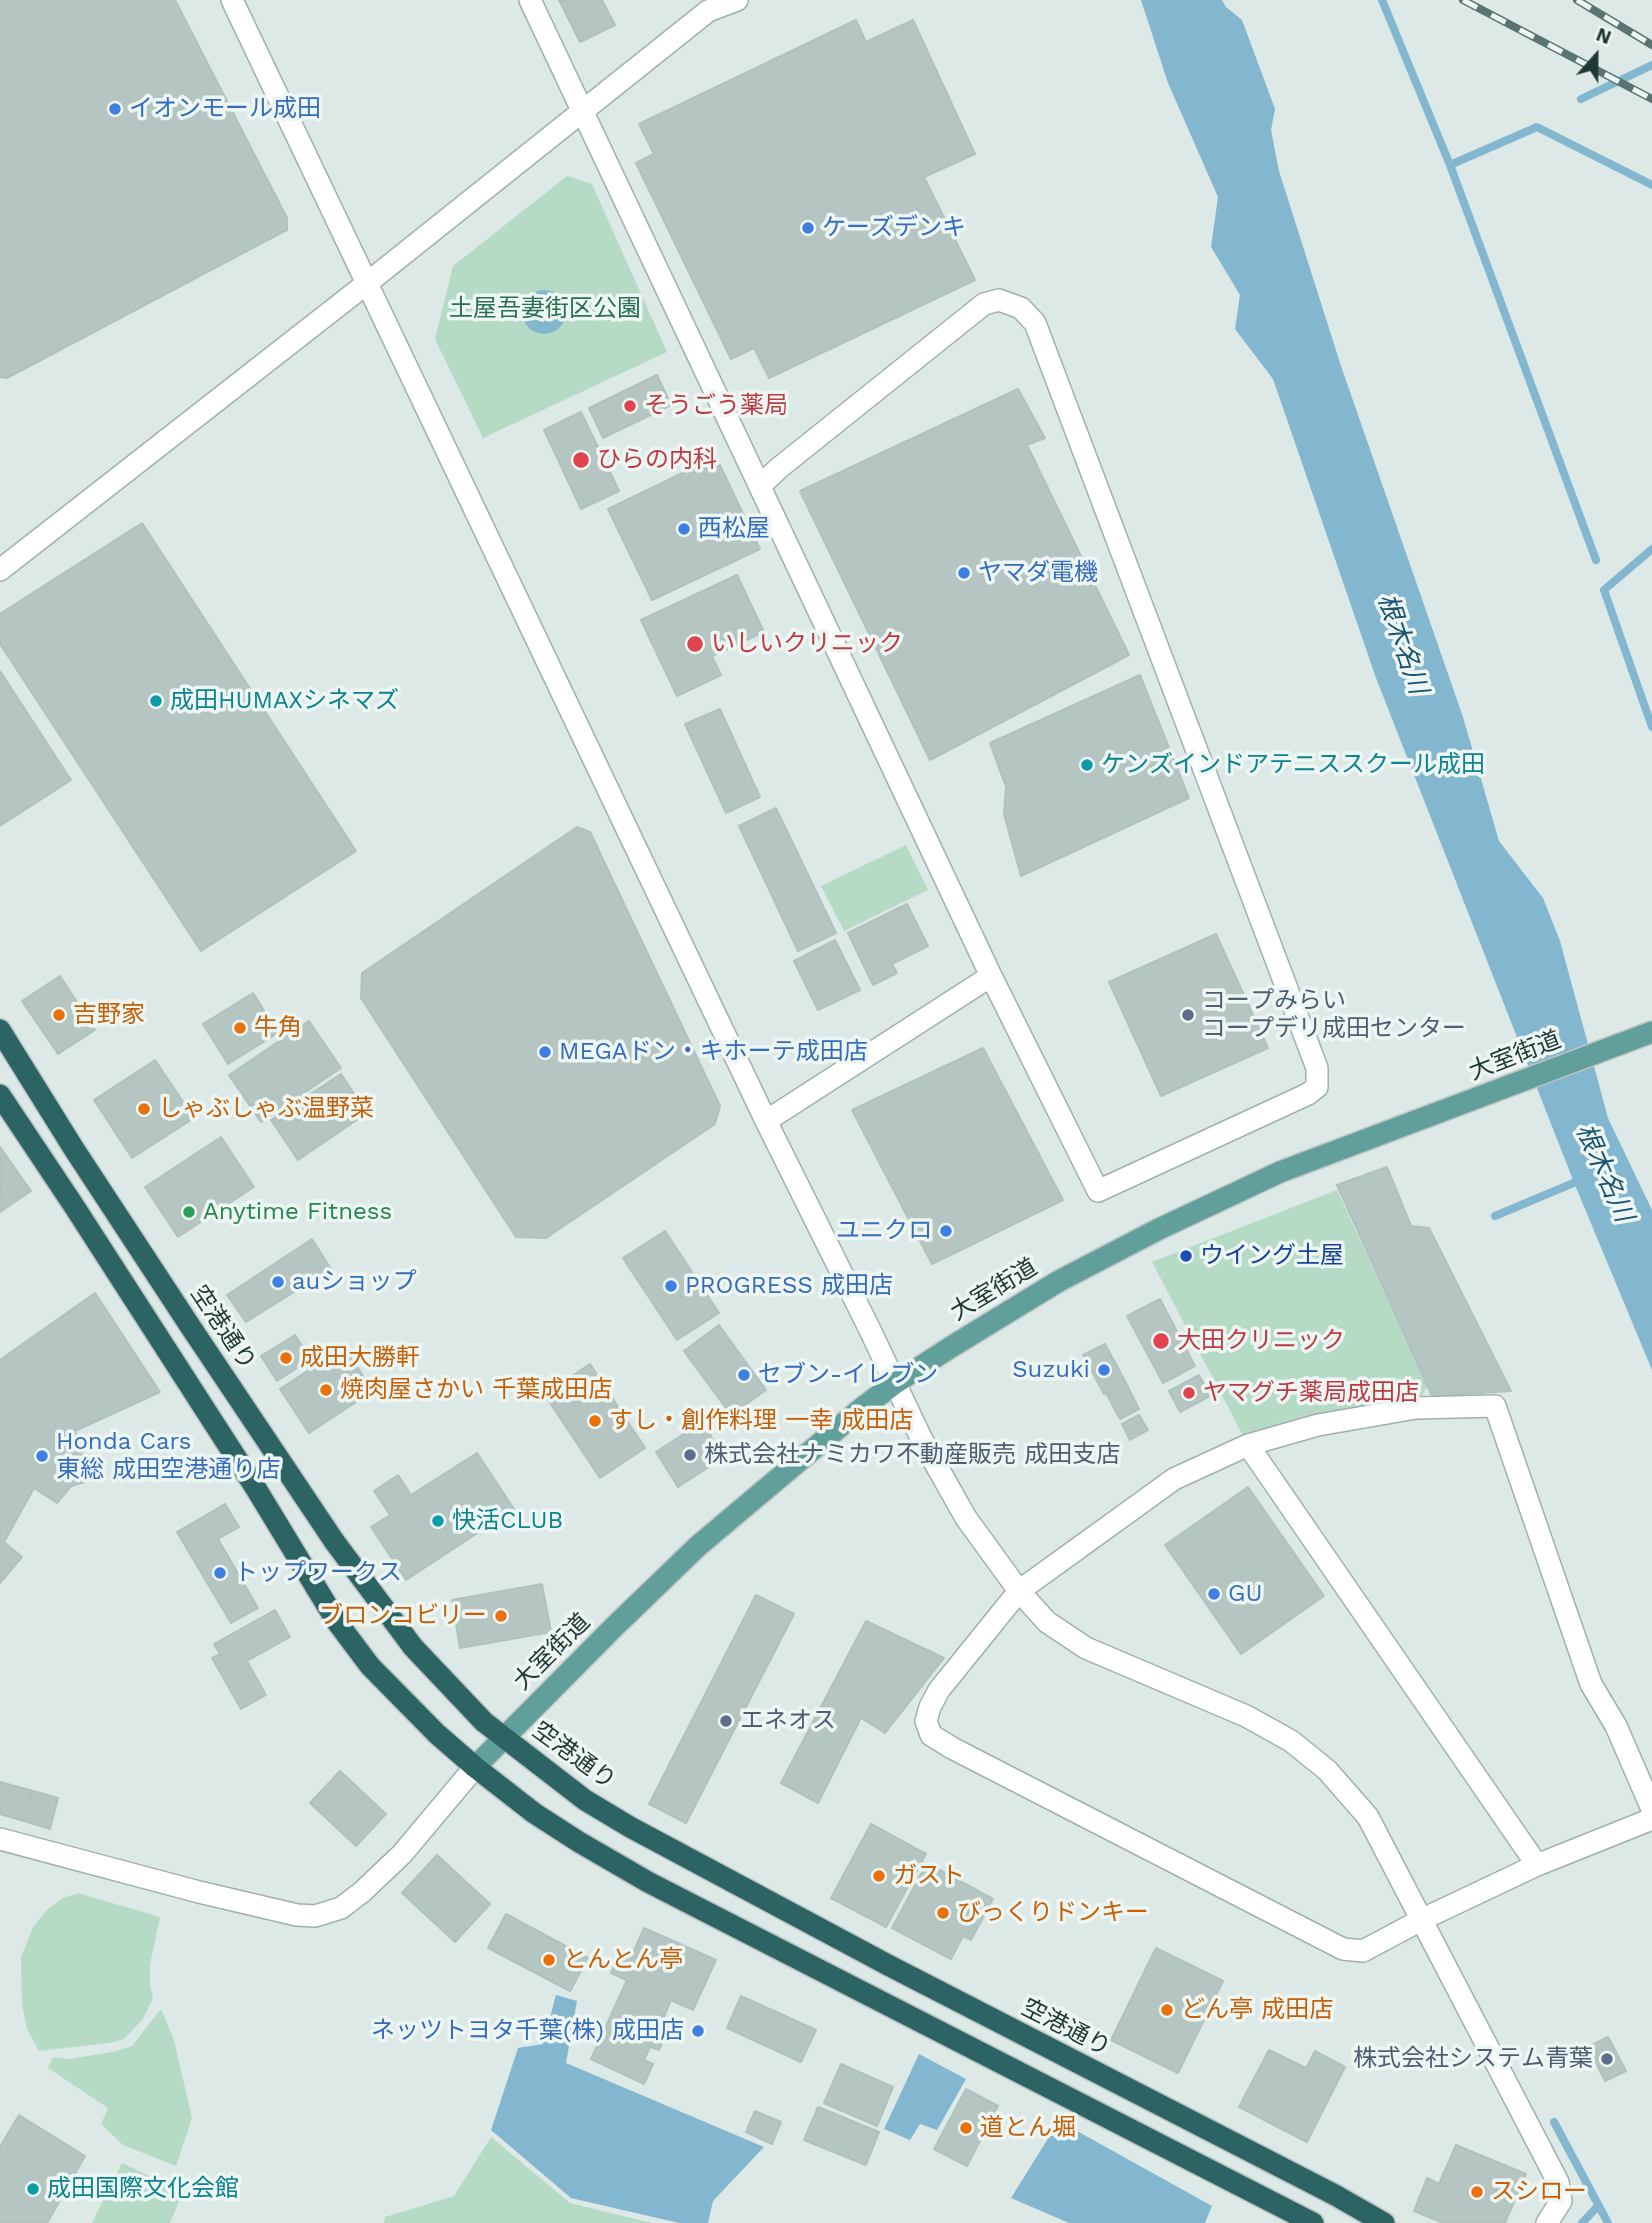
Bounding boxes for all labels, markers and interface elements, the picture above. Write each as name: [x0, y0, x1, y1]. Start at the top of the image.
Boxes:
north arrow: [1561, 21, 1631, 91]
text: N: [1593, 23, 1614, 49]
place label: イオンモール成田: [129, 95, 321, 123]
marker: イオンモール成田: [107, 101, 123, 117]
place label: ケーズデンキ: [822, 214, 966, 242]
marker: ケーズデンキ: [800, 220, 816, 236]
park label: 土屋吾妻街区公園: [449, 295, 641, 323]
place label: そうごう薬局: [644, 392, 788, 420]
marker: そうごう薬局: [622, 398, 638, 414]
place label: ひらの内科: [597, 446, 717, 474]
marker: ひらの内科: [571, 450, 591, 470]
place label: 西松屋: [698, 515, 770, 543]
marker: 西松屋: [676, 521, 692, 537]
place label: ヤマダ電機: [978, 559, 1098, 587]
marker: ヤマダ電機: [956, 565, 972, 581]
water label: 根木名川: [1370, 590, 1434, 698]
place label: いしいクリニック: [711, 630, 903, 658]
marker: いしいクリニック: [685, 634, 705, 654]
place label: 成田HUMAXシネマズ: [170, 687, 399, 715]
marker: 成田HUMAXシネマズ: [148, 693, 164, 709]
place label: ケンズインドアテニススクール成田: [1101, 751, 1485, 779]
marker: ケンズインドアテニススクール成田: [1079, 757, 1095, 773]
place label: コープみらい コープデリ成田センター: [1202, 987, 1466, 1043]
place label: 吉野家: [73, 1001, 145, 1029]
marker: 吉野家: [51, 1007, 67, 1023]
marker: コープみらい コープデリ成田センター: [1180, 1007, 1196, 1023]
place label: 牛角: [254, 1014, 302, 1042]
marker: 牛角: [232, 1020, 248, 1036]
street label: 大室街道: [1465, 1025, 1565, 1087]
place label: MEGAドン・キホーテ成田店: [559, 1038, 868, 1066]
marker: MEGAドン・キホーテ成田店: [537, 1044, 553, 1060]
place label: しゃぶしゃぶ温野菜: [158, 1095, 374, 1123]
marker: しゃぶしゃぶ温野菜: [136, 1101, 152, 1117]
water label: 根木名川: [1569, 1119, 1639, 1227]
place label: Anytime Fitness: [203, 1198, 392, 1226]
marker: Anytime Fitness: [181, 1204, 197, 1220]
place label: ユニクロ: [836, 1217, 932, 1245]
marker: ユニクロ: [938, 1223, 954, 1239]
place label: ウイング土屋: [1200, 1242, 1344, 1270]
marker: ウイング土屋: [1178, 1248, 1194, 1264]
street label: 大室街道: [945, 1253, 1043, 1327]
place label: auショップ: [292, 1268, 416, 1296]
place label: PROGRESS 成田店: [685, 1272, 893, 1300]
marker: auショップ: [270, 1274, 286, 1290]
marker: PROGRESS 成田店: [663, 1278, 679, 1294]
street label: 空港通り: [184, 1280, 262, 1376]
place label: 大田クリニック: [1177, 1327, 1345, 1355]
marker: 大田クリニック: [1151, 1331, 1171, 1351]
place label: 成田大勝軒: [300, 1344, 420, 1372]
marker: 成田大勝軒: [278, 1350, 294, 1366]
place label: Suzuki: [1012, 1356, 1090, 1384]
place label: セブン-イレブン: [758, 1361, 938, 1389]
marker: Suzuki: [1096, 1362, 1112, 1378]
marker: セブン-イレブン: [736, 1367, 752, 1383]
place label: 焼肉屋さかい 千葉成田店: [340, 1376, 612, 1404]
place label: ヤマグチ薬局成田店: [1203, 1379, 1419, 1407]
marker: 焼肉屋さかい 千葉成田店: [318, 1382, 334, 1398]
marker: ヤマグチ薬局成田店: [1181, 1385, 1197, 1401]
place label: すし・創作料理 一幸 成田店: [609, 1407, 913, 1435]
marker: すし・創作料理 一幸 成田店: [587, 1413, 603, 1429]
place label: Honda Cars 東総 成田空港通り店: [56, 1428, 280, 1484]
place label: 株式会社ナミカワ不動産販売 成田支店: [704, 1441, 1120, 1469]
marker: 株式会社ナミカワ不動産販売 成田支店: [682, 1447, 698, 1463]
marker: Honda Cars 東総 成田空港通り店: [34, 1448, 50, 1464]
place label: 快活CLUB: [452, 1507, 563, 1535]
marker: 快活CLUB: [430, 1513, 446, 1529]
place label: トップワークス: [234, 1559, 402, 1587]
marker: トップワークス: [212, 1565, 228, 1581]
place label: GU: [1228, 1580, 1262, 1608]
marker: GU: [1206, 1586, 1222, 1602]
place label: ブロンコビリー: [319, 1602, 487, 1630]
marker: ブロンコビリー: [493, 1608, 509, 1624]
street label: 大室街道: [508, 1608, 596, 1696]
place label: エネオス: [740, 1707, 836, 1735]
marker: エネオス: [718, 1713, 734, 1729]
street label: 空港通り: [527, 1716, 621, 1796]
place label: ガスト: [893, 1862, 965, 1890]
marker: ガスト: [871, 1868, 887, 1884]
place label: びっくりドンキー: [957, 1899, 1149, 1927]
marker: びっくりドンキー: [935, 1905, 951, 1921]
place label: とんとん亭: [563, 1946, 683, 1974]
marker: とんとん亭: [541, 1952, 557, 1968]
street label: 空港通り: [1017, 1993, 1115, 2063]
place label: どん亭 成田店: [1181, 1996, 1333, 2024]
marker: どん亭 成田店: [1159, 2002, 1175, 2018]
place label: ネッツトヨタ千葉(株) 成田店: [371, 2017, 684, 2045]
marker: ネッツトヨタ千葉(株) 成田店: [690, 2023, 706, 2039]
place label: 株式会社システム青葉: [1353, 2045, 1593, 2073]
marker: 株式会社システム青葉: [1599, 2051, 1615, 2067]
place label: 道とん堀: [980, 2114, 1076, 2142]
marker: 道とん堀: [958, 2120, 974, 2136]
place label: 成田国際文化会館: [47, 2175, 239, 2203]
place label: スシロー: [1491, 2178, 1587, 2206]
marker: 成田国際文化会館: [25, 2181, 41, 2197]
marker: スシロー: [1469, 2184, 1485, 2200]

